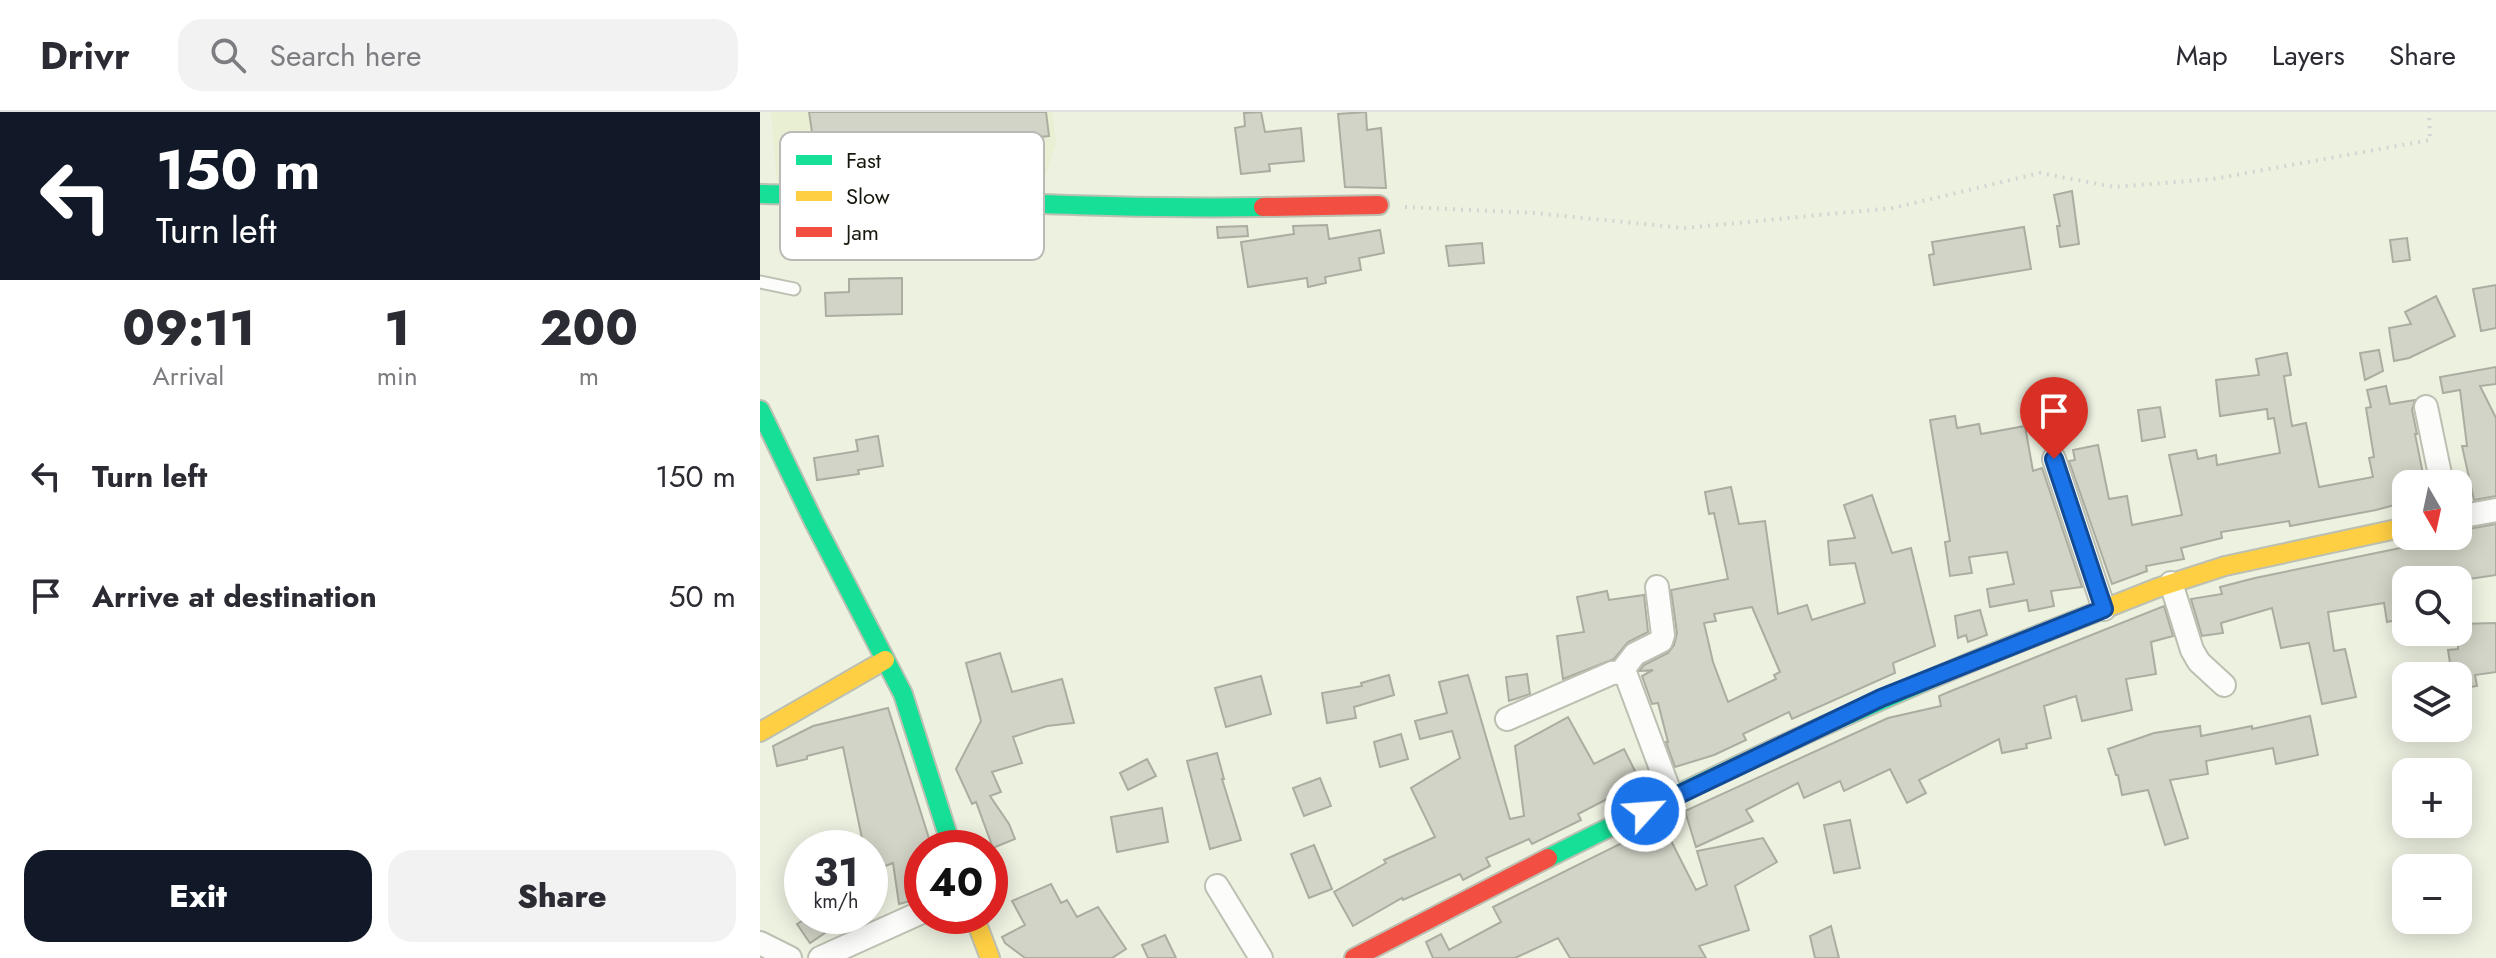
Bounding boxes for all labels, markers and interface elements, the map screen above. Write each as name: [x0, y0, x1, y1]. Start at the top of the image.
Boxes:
search box: [178, 19, 738, 91]
text: Drivr: [40, 28, 130, 83]
icon: search: [206, 33, 250, 77]
text: Search here: [270, 34, 421, 77]
text: Map: [2176, 35, 2228, 76]
text: Layers: [2272, 35, 2345, 76]
text: Share: [2389, 35, 2456, 76]
text: 150 m: [156, 129, 320, 210]
legend: [780, 132, 1044, 260]
icon: left: [24, 144, 128, 248]
text: Fast: [846, 144, 882, 176]
text: Slow: [846, 180, 890, 212]
text: Turn left: [156, 204, 277, 256]
text: Jam: [843, 216, 879, 248]
text: 09:11: [122, 294, 255, 363]
text: 1: [385, 294, 410, 363]
text: 200: [540, 294, 638, 363]
text: Arrival: [153, 357, 224, 395]
text: min: [377, 357, 418, 395]
text: m: [579, 357, 599, 395]
pin: [2020, 377, 2088, 459]
icon: arrive: [2032, 389, 2076, 433]
icon: left: [24, 454, 68, 498]
text: Turn left: [92, 455, 207, 498]
text: 150 m: [655, 455, 736, 498]
north arrow: [2392, 470, 2472, 550]
map controls: [2392, 470, 2472, 934]
button: search: [2392, 566, 2472, 646]
icon: arrive: [24, 574, 68, 618]
text: Arrive at destination: [92, 575, 377, 618]
text: 50 m: [669, 575, 736, 618]
button: layers: [2392, 662, 2472, 742]
button: +: [2392, 758, 2472, 838]
position arrow: [1603, 769, 1687, 853]
speed limit sign: 40: [904, 830, 1008, 934]
text: 31: [813, 843, 859, 901]
button: Exit: [24, 850, 372, 942]
button: Share: [388, 850, 736, 942]
button: −: [2392, 854, 2472, 934]
text: km/h: [813, 887, 859, 916]

